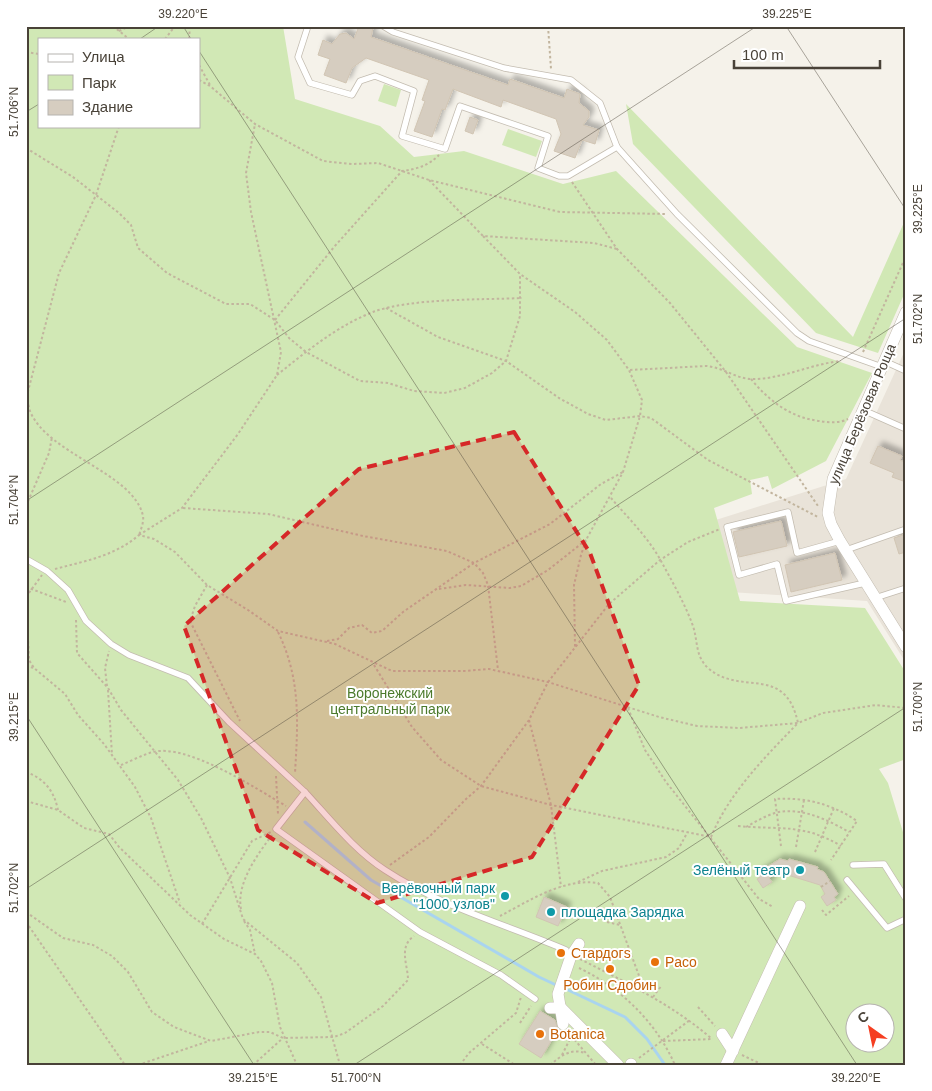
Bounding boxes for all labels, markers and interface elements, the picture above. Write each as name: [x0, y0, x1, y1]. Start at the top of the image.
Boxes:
text: 39.220°E: [158, 7, 208, 21]
text: 39.225°E: [762, 7, 812, 21]
legend: [38, 38, 200, 128]
scale bar: [734, 38, 881, 70]
text: 100 m: [742, 46, 784, 63]
text: Улица: [82, 48, 125, 65]
text: Парк: [82, 74, 116, 91]
text: 51.706°N: [7, 87, 21, 137]
text: Здание: [82, 98, 133, 115]
text: 39.225°E: [911, 184, 925, 234]
text: 51.702°N: [911, 294, 925, 344]
street label: улица Берёзовая Роща: [825, 341, 899, 487]
text: 51.704°N: [7, 475, 21, 525]
text: 51.700°N: [911, 682, 925, 732]
park label: Воронежский центральный парк: [330, 685, 451, 717]
text: 39.215°E: [7, 692, 21, 742]
place label: Зелёный театр: [693, 862, 790, 878]
text: 51.702°N: [7, 863, 21, 913]
marker: Зелёный театр: [794, 864, 806, 876]
place label: Верёвочный парк "1000 узлов": [381, 880, 496, 912]
marker: Верёвочный парк "1000 узлов": [499, 890, 511, 902]
place label: площадка Зарядка: [561, 904, 684, 920]
marker: площадка Зарядка: [545, 906, 557, 918]
place label: Стардогs: [571, 945, 631, 961]
marker: Стардогs: [555, 947, 567, 959]
place label: Paco: [665, 954, 697, 970]
marker: Paco: [649, 956, 661, 968]
marker: Робин Сдобин: [604, 963, 616, 975]
place label: Робин Сдобин: [563, 977, 657, 993]
north arrow: [844, 1004, 894, 1054]
text: С: [854, 1008, 872, 1027]
place label: Botanica: [550, 1026, 605, 1042]
marker: Botanica: [534, 1028, 546, 1040]
text: 39.215°E: [228, 1071, 278, 1085]
text: 51.700°N: [331, 1071, 381, 1085]
text: 39.220°E: [831, 1071, 881, 1085]

